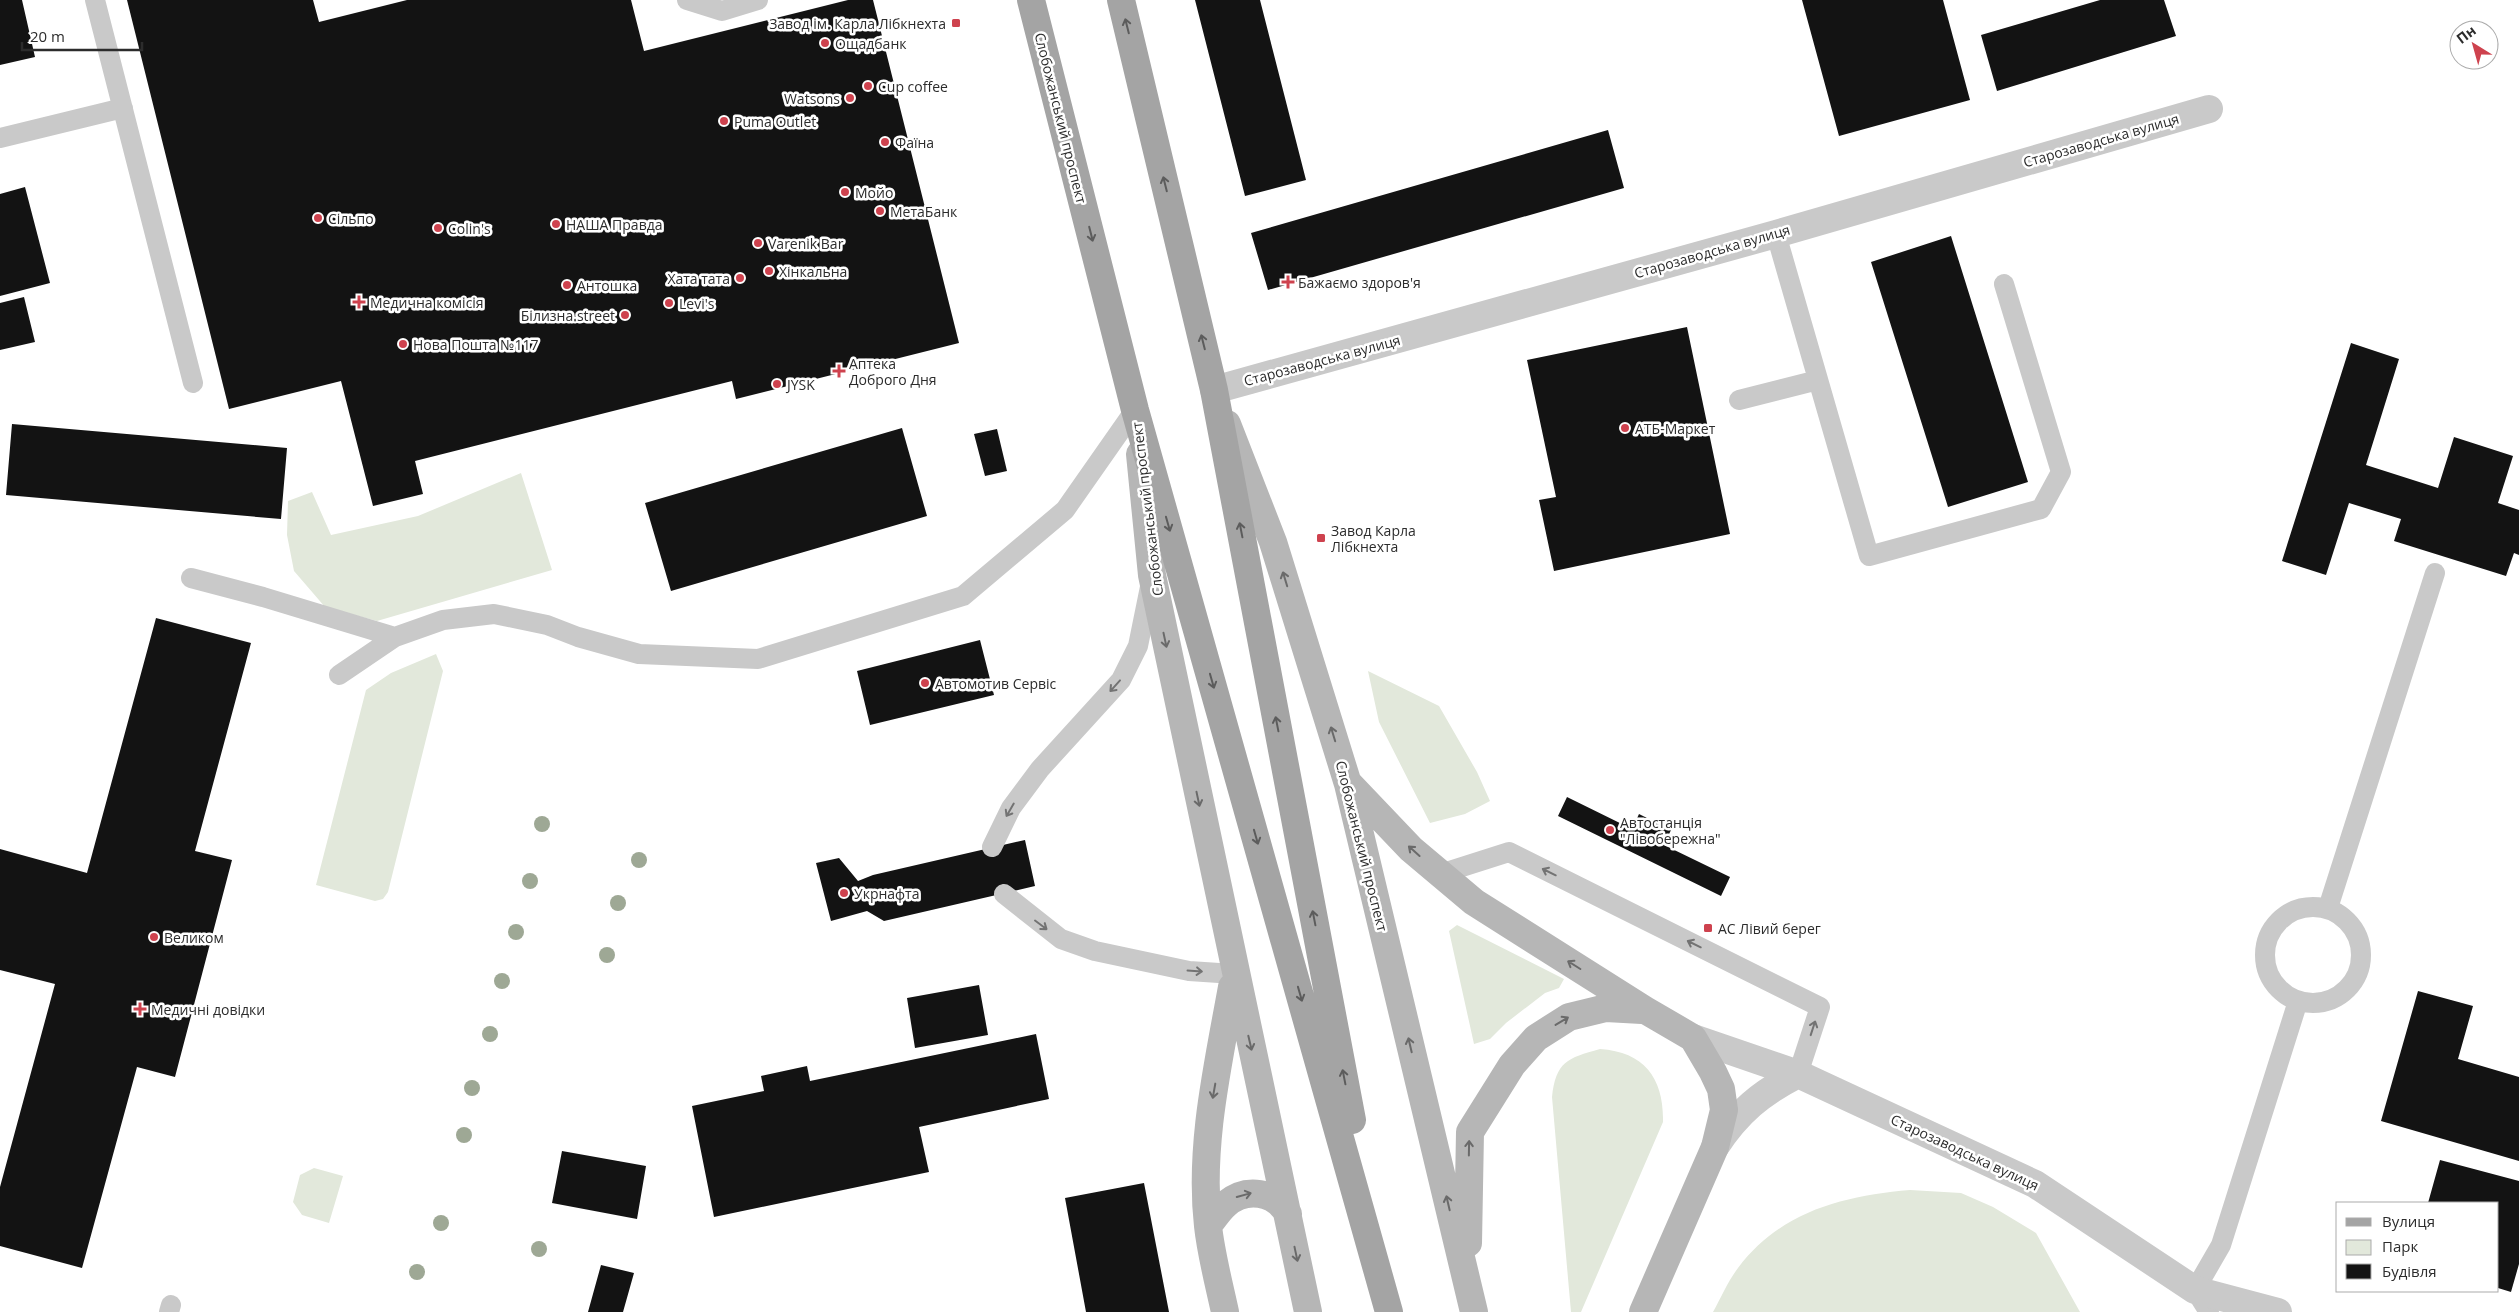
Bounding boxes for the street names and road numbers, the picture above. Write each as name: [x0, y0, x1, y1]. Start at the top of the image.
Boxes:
street label: Слобожанський проспект: [1031, 31, 1092, 206]
street label: Старозаводська вулиця: [2021, 109, 2181, 171]
street label: Старозаводська вулиця: [1632, 220, 1792, 282]
street label: Старозаводська вулиця: [1242, 330, 1402, 390]
street label: Слобожанський проспект: [1127, 420, 1167, 597]
street label: Слобожанський проспект: [1332, 759, 1393, 934]
street label: Старозаводська вулиця: [1888, 1109, 2042, 1195]

